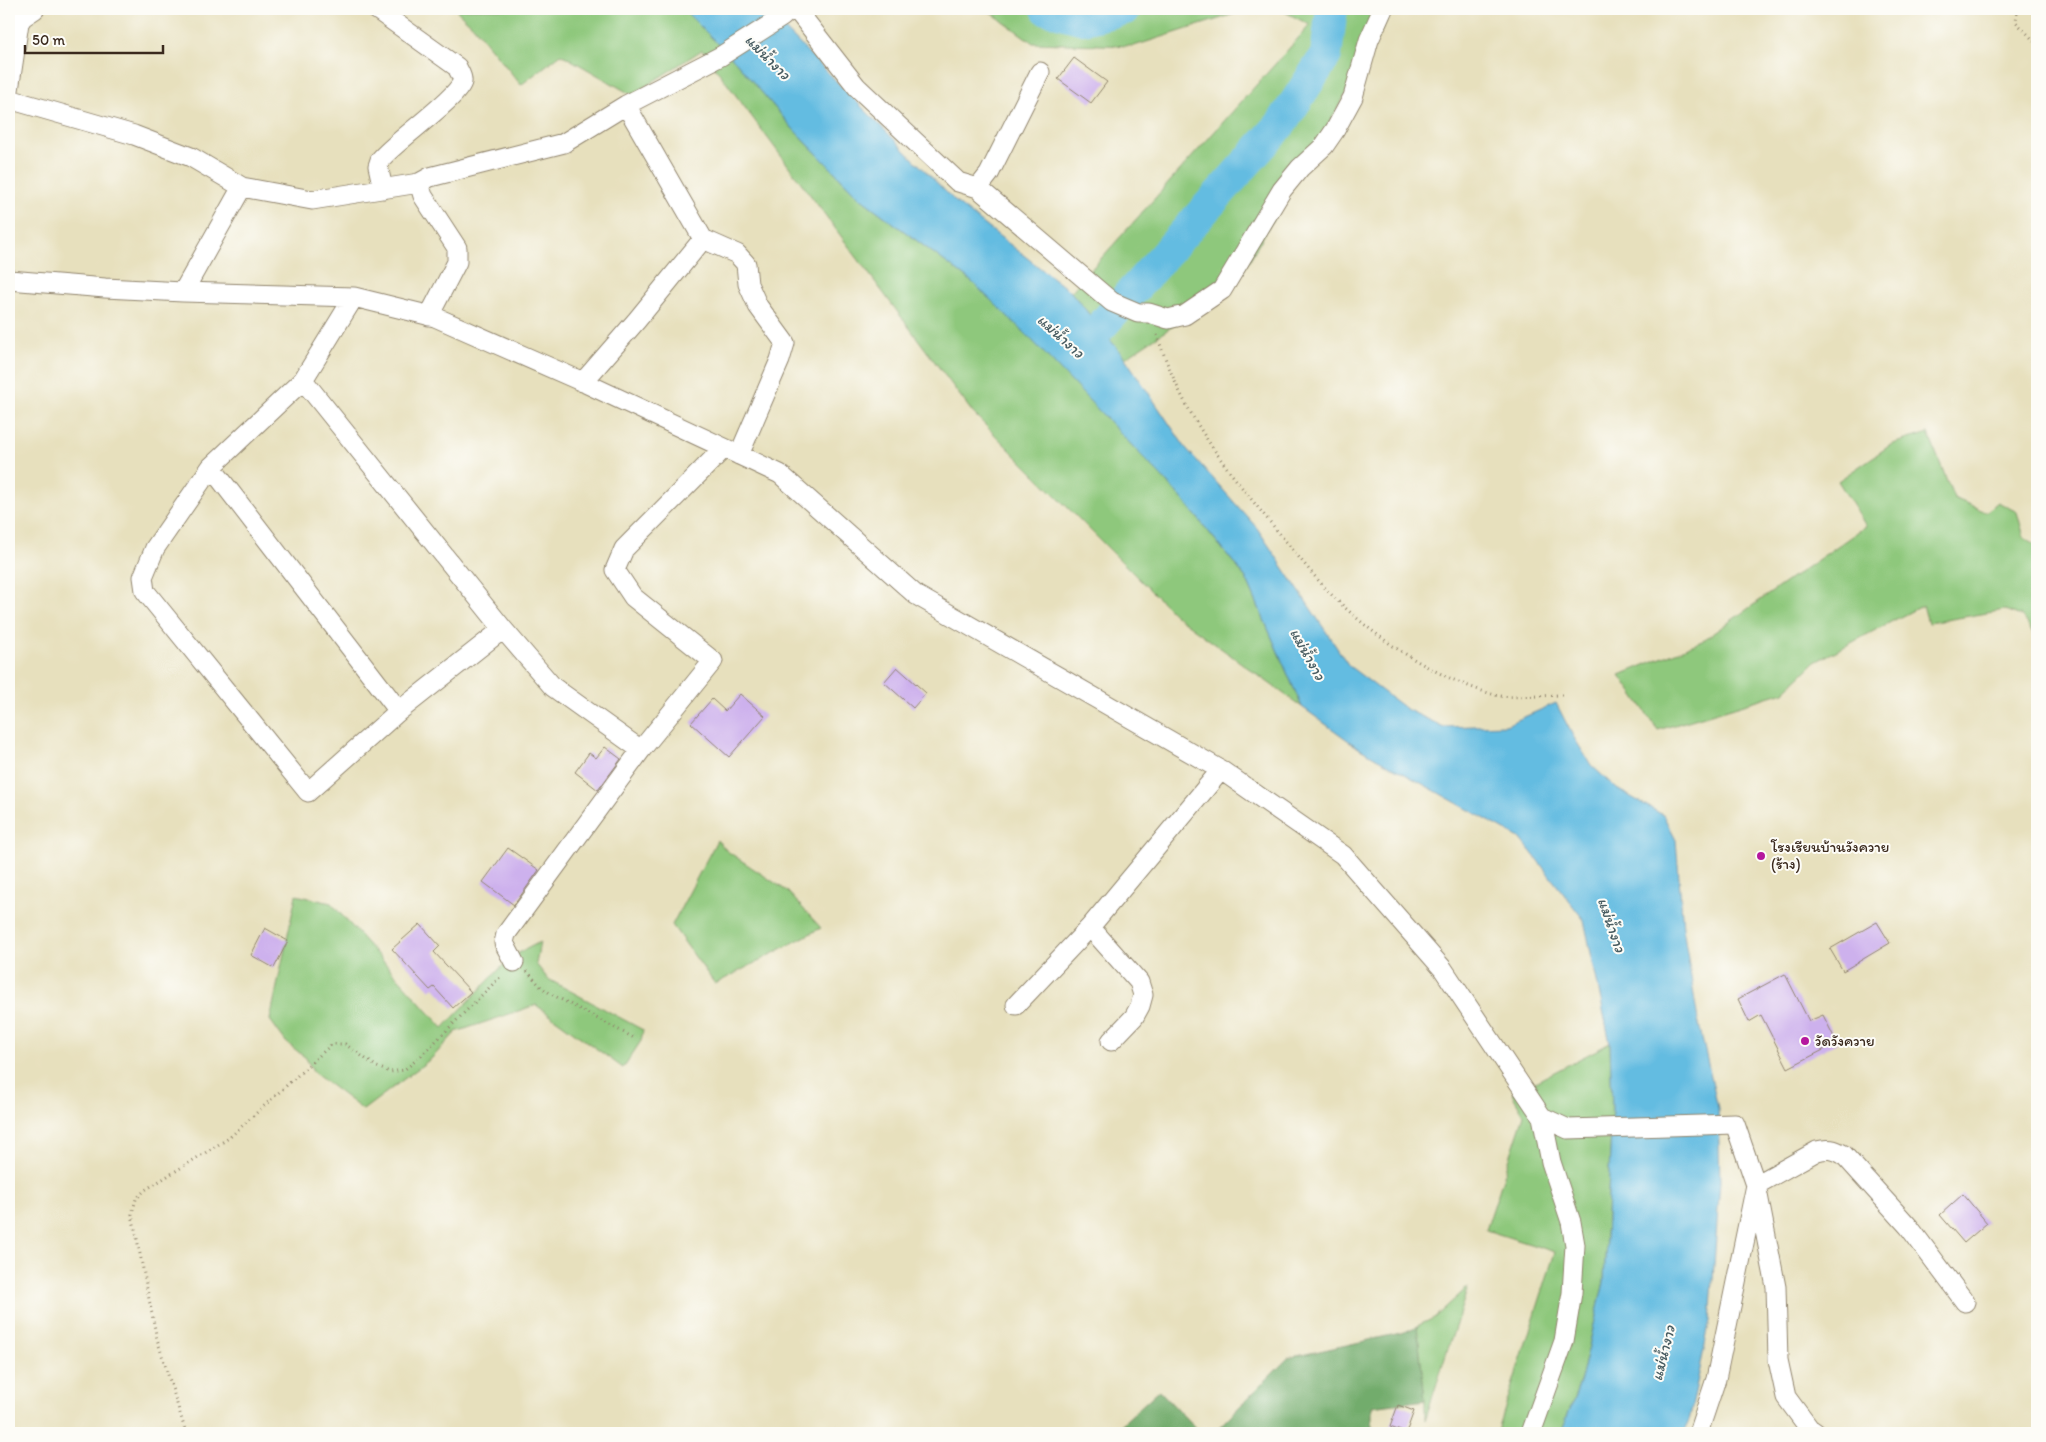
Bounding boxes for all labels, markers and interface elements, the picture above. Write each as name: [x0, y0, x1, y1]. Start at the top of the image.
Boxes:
scale bar: [25, 22, 162, 54]
water label: แม่น้ำงาว: [741, 29, 796, 85]
text: 50 m: [32, 31, 65, 49]
water label: แม่น้ำงาว: [1034, 309, 1090, 363]
water label: แม่น้ำงาว: [1286, 624, 1332, 684]
place label: โรงเรียนบ้านวังควาย (ร้าง): [1770, 838, 1889, 873]
marker: โรงเรียนบ้านวังควาย (ร้าง): [1755, 850, 1767, 862]
water label: แม่น้ำงาว: [1594, 895, 1632, 956]
place label: วัดวังควาย: [1815, 1032, 1875, 1050]
marker: วัดวังควาย: [1799, 1035, 1811, 1047]
water label: แม่น้ำงาว: [1646, 1322, 1679, 1383]

